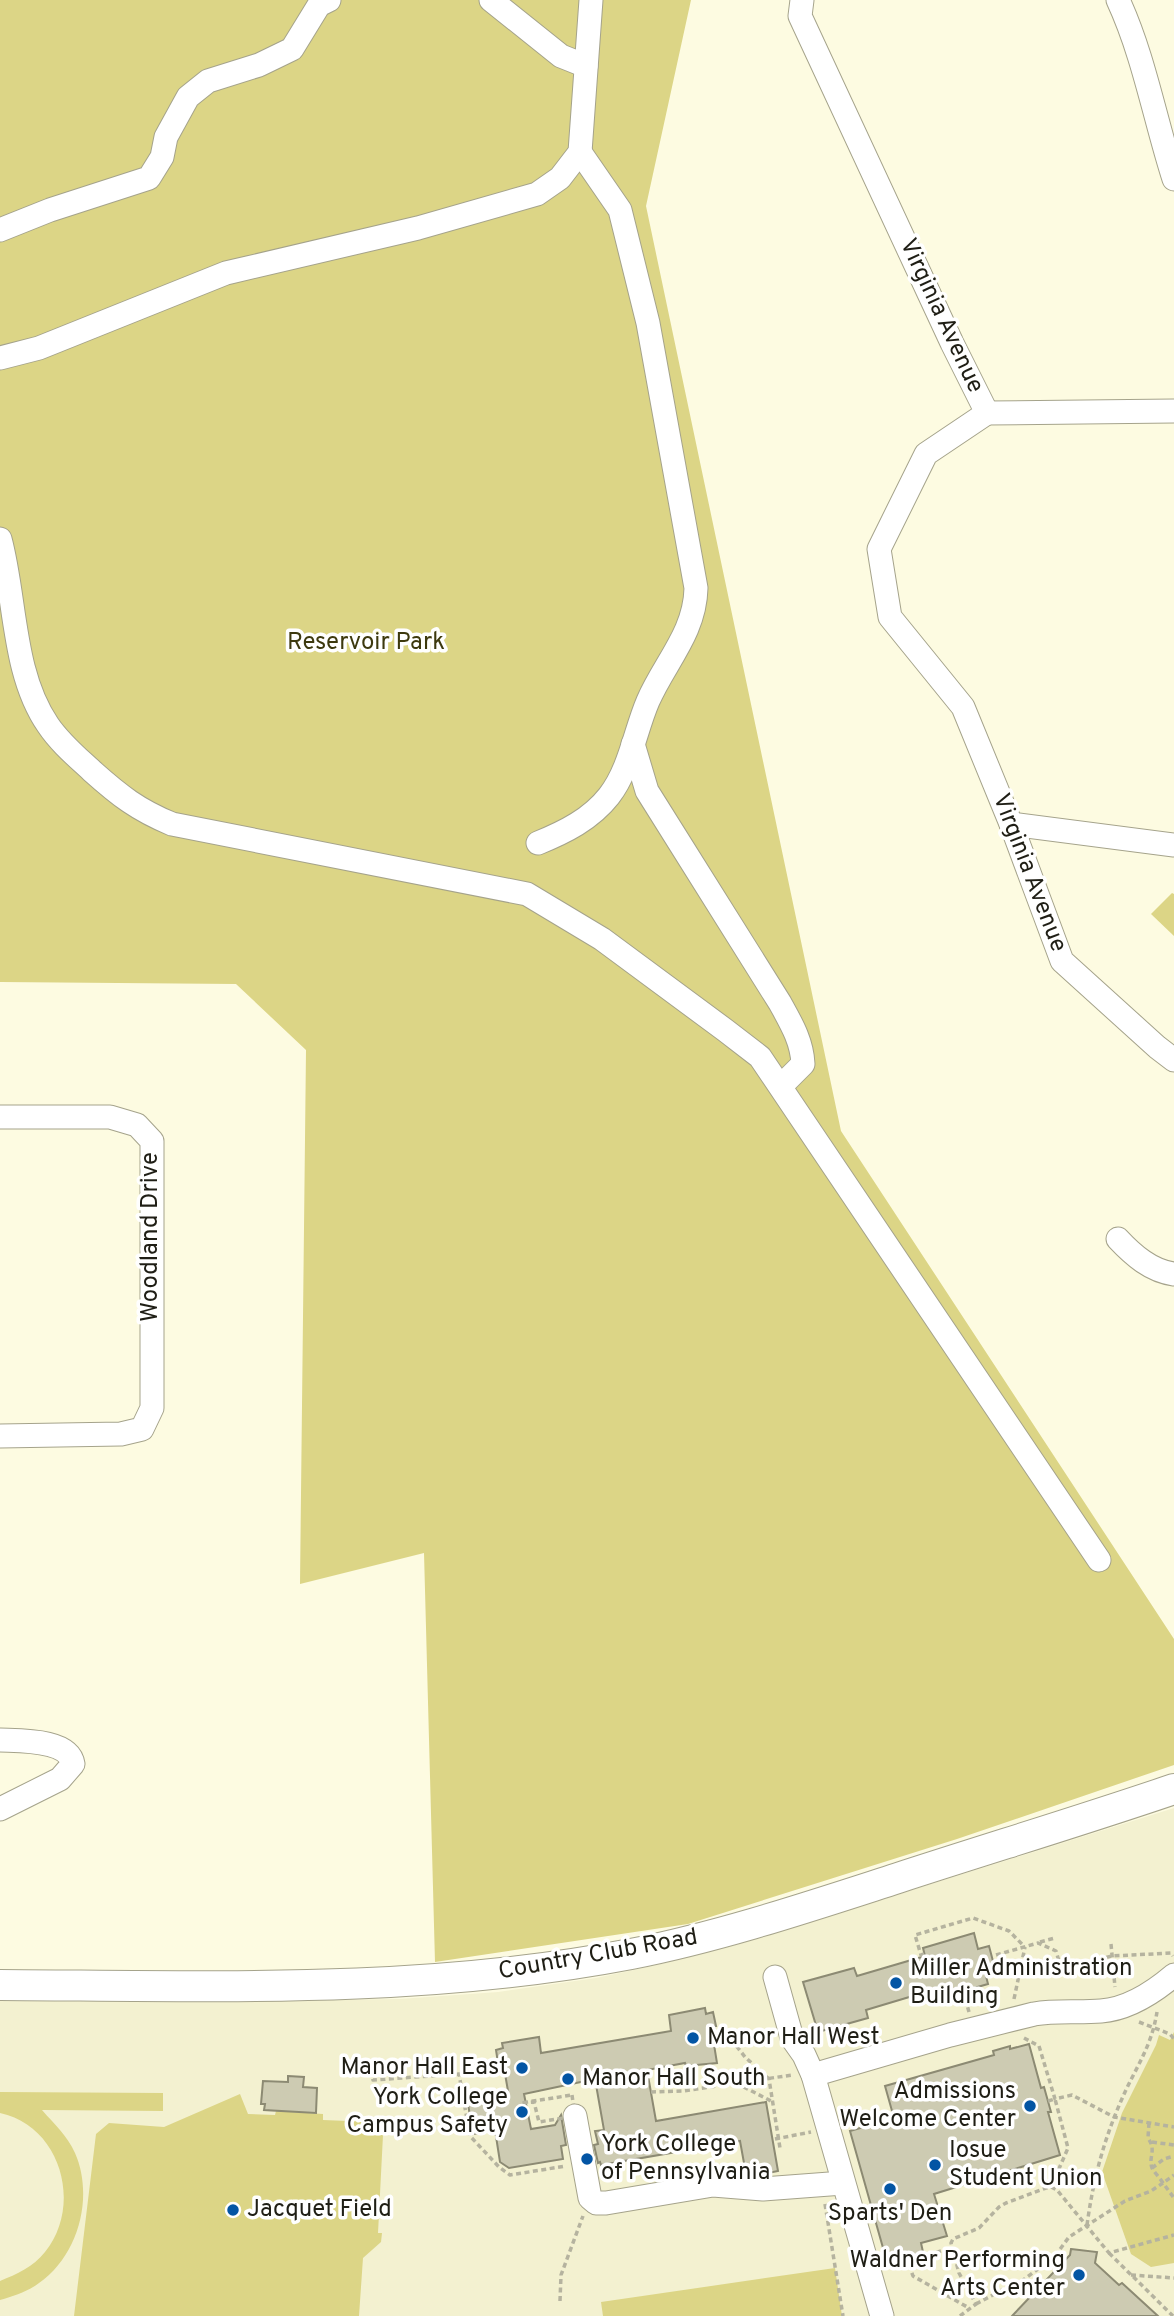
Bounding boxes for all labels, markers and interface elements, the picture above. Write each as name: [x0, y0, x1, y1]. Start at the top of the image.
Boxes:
street label: Virginia Avenue: [892, 234, 990, 398]
park label: Reservoir Park: [287, 628, 445, 658]
street label: Virginia Avenue: [985, 790, 1073, 956]
street label: Woodland Drive: [136, 1152, 166, 1322]
street label: Country Club Road: [496, 1923, 700, 1987]
place label: Miller Administration Building: [910, 1954, 1132, 2012]
marker: Miller Administration Building: [888, 1975, 904, 1991]
place label: Manor Hall West: [707, 2023, 880, 2053]
marker: Manor Hall West: [685, 2030, 701, 2046]
place label: Manor Hall East: [340, 2053, 508, 2083]
marker: Manor Hall East: [514, 2060, 530, 2076]
place label: Manor Hall South: [582, 2064, 766, 2094]
marker: Manor Hall South: [560, 2071, 576, 2087]
place label: Admissions Welcome Center: [839, 2077, 1016, 2135]
place label: York College Campus Safety: [347, 2083, 508, 2141]
marker: Admissions Welcome Center: [1022, 2098, 1038, 2114]
marker: York College Campus Safety: [514, 2104, 530, 2120]
place label: York College of Pennsylvania: [601, 2130, 770, 2188]
place label: Iosue Student Union: [949, 2136, 1102, 2194]
marker: York College of Pennsylvania: [579, 2151, 595, 2167]
marker: Iosue Student Union: [927, 2157, 943, 2173]
marker: Sparts' Den: [882, 2181, 898, 2197]
place label: Jacquet Field: [247, 2195, 392, 2225]
place label: Sparts' Den: [828, 2199, 952, 2229]
marker: Jacquet Field: [225, 2202, 241, 2218]
place label: Waldner Performing Arts Center: [849, 2246, 1065, 2304]
marker: Waldner Performing Arts Center: [1071, 2267, 1087, 2283]

